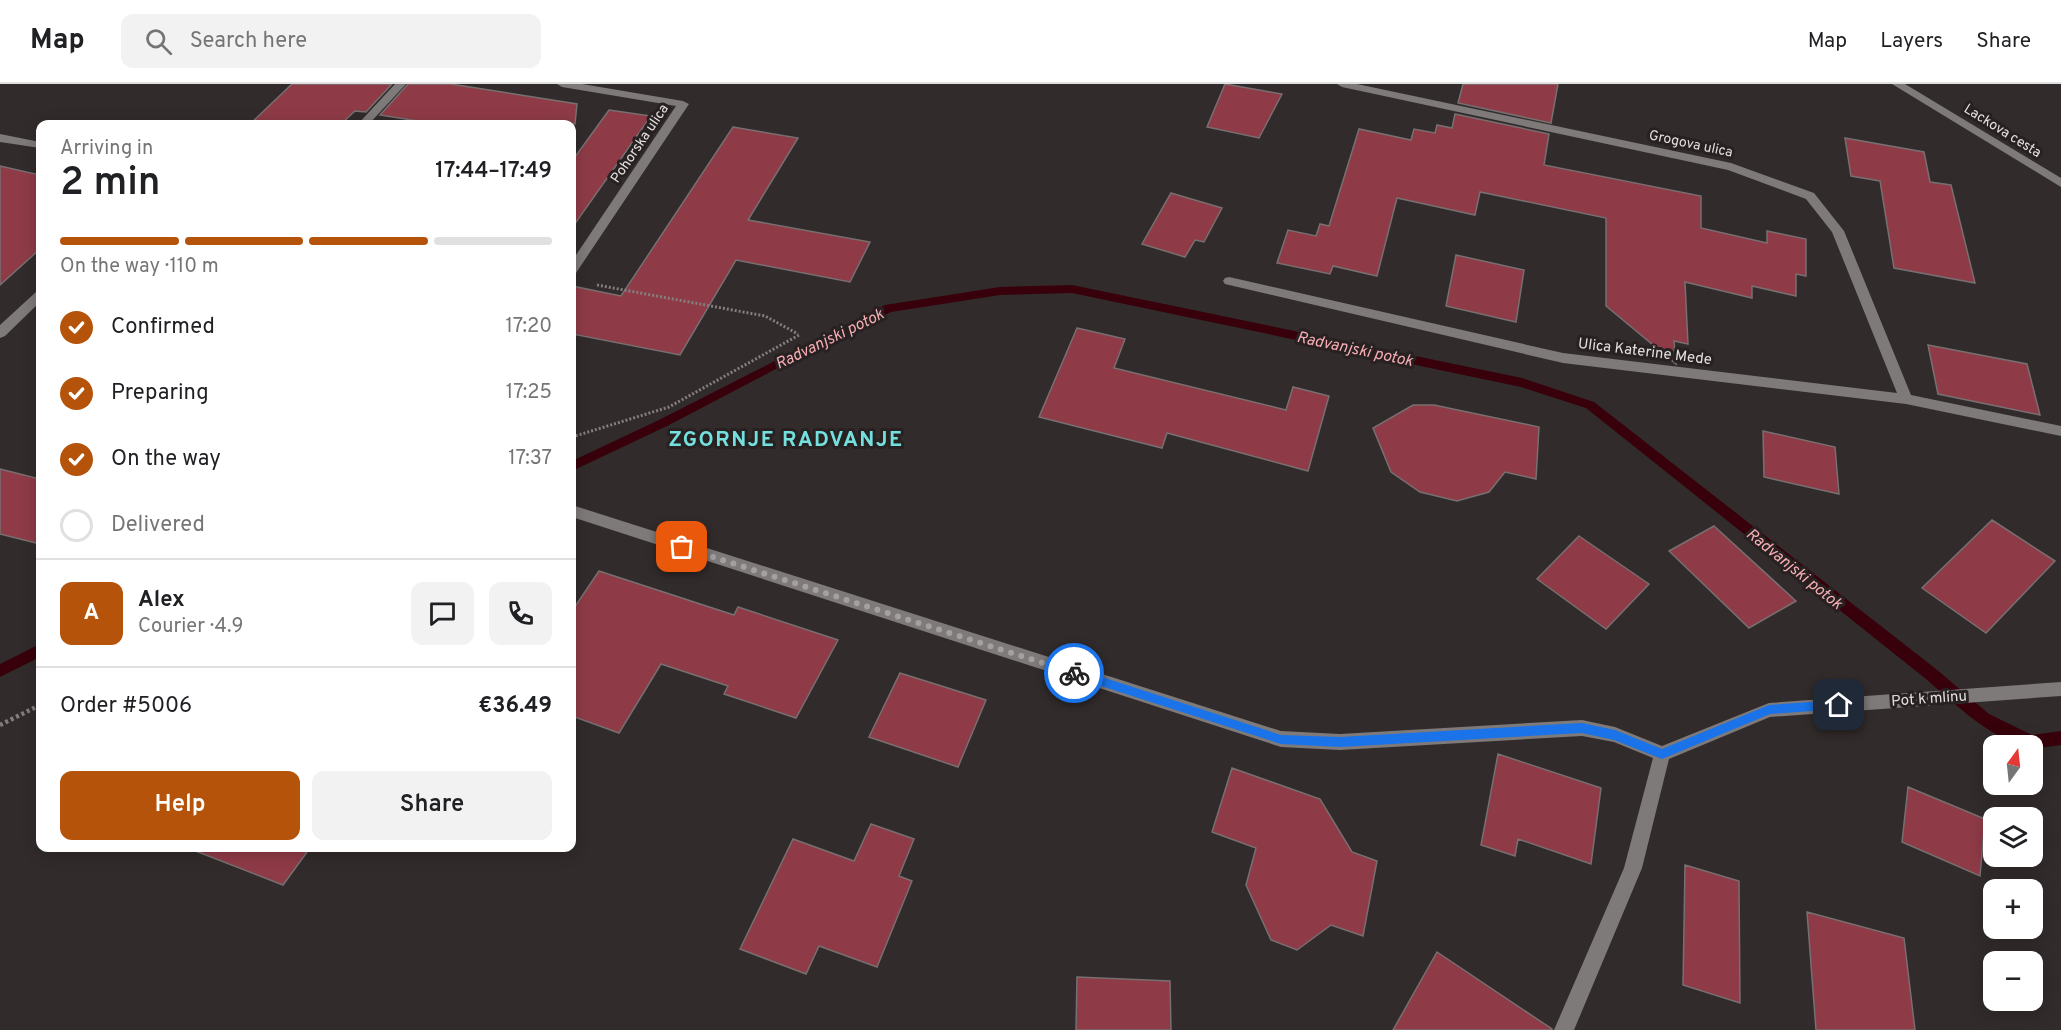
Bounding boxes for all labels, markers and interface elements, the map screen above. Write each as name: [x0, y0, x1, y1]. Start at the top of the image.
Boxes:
search box: [121, 14, 541, 68]
text: Map: [30, 23, 85, 59]
icon: search: [142, 25, 175, 58]
text: Search here: [190, 28, 307, 55]
text: Map: [1808, 28, 1847, 55]
text: Layers: [1880, 28, 1943, 55]
text: Share: [1976, 28, 2031, 55]
street label: Pohorska ulica: [608, 101, 673, 187]
street label: Lackova cesta: [1960, 101, 2044, 162]
street label: Grogova ulica: [1647, 127, 1734, 162]
text: Arriving in: [60, 136, 153, 162]
text: 17:44–17:49: [435, 158, 552, 185]
text: 2 min: [60, 160, 161, 209]
text: On the way · 110 m: [60, 254, 219, 280]
water label: Radvanjski potok: [772, 304, 888, 375]
icon: check: [60, 311, 93, 344]
text: Confirmed: [111, 314, 215, 341]
text: 17:20: [505, 314, 552, 340]
water label: Radvanjski potok: [1295, 328, 1415, 372]
street label: Ulica Katerine Mede: [1577, 335, 1713, 370]
icon: check: [60, 377, 93, 410]
text: Preparing: [111, 380, 209, 407]
text: 17:25: [506, 380, 552, 406]
district label: ZGORNJE RADVANJE: [668, 427, 904, 454]
icon: check: [60, 443, 93, 476]
text: On the way: [111, 446, 221, 473]
text: 17:37: [508, 446, 552, 472]
text: Delivered: [111, 512, 205, 539]
pin: [656, 521, 707, 572]
water label: Radvanjski potok: [1741, 525, 1847, 615]
icon: bag: [665, 530, 698, 563]
button: chat: [411, 582, 474, 645]
button: phone: [489, 582, 552, 645]
text: Alex: [138, 587, 185, 614]
text: A: [84, 600, 99, 627]
text: Courier · 4.9: [138, 614, 243, 640]
courier: [1044, 643, 1104, 703]
icon: bike: [1058, 657, 1091, 690]
pin: [1813, 679, 1864, 730]
street label: Pot k mlinu: [1891, 687, 1968, 712]
icon: home: [1822, 688, 1855, 721]
text: Order #5006: [60, 693, 192, 720]
text: €36.49: [478, 693, 552, 720]
north arrow: [1983, 735, 2043, 795]
map controls: [1983, 735, 2043, 1011]
button: Help: [60, 771, 300, 840]
button: Share: [312, 771, 552, 840]
button: layers: [1983, 807, 2043, 867]
button: +: [1983, 879, 2043, 939]
button: −: [1983, 951, 2043, 1011]

